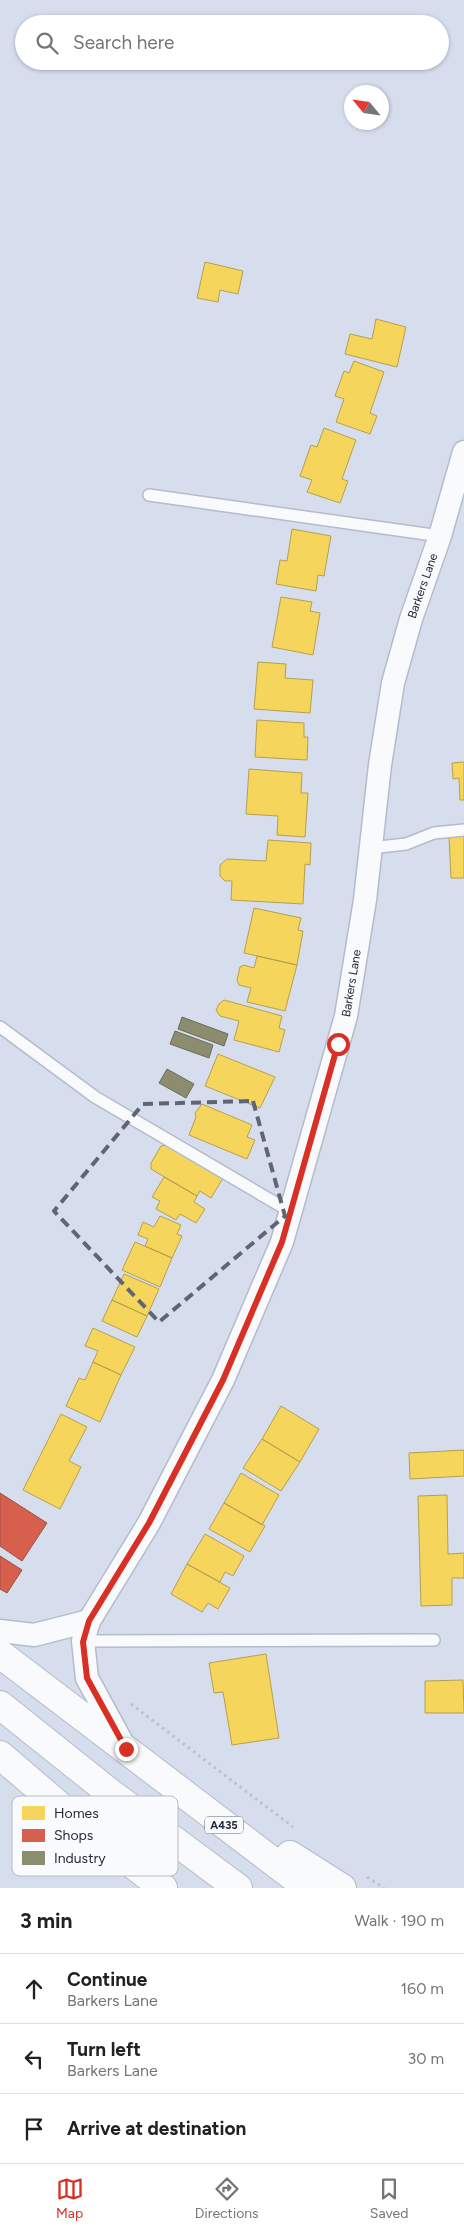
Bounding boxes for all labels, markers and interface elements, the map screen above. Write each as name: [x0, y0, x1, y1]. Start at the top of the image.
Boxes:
search box: [15, 15, 449, 70]
icon: search: [33, 29, 61, 57]
text: Search here: [73, 31, 175, 54]
north arrow: [344, 85, 389, 130]
street label: Barkers Lane: [405, 551, 441, 620]
street label: Barkers Lane: [339, 948, 364, 1018]
route start: [327, 1033, 350, 1056]
route end: [115, 1738, 138, 1761]
legend: [12, 1796, 178, 1876]
text: Homes: [54, 1805, 99, 1822]
road number: A435: [205, 1816, 243, 1834]
text: Shops: [54, 1827, 93, 1844]
text: Industry: [54, 1850, 106, 1867]
text: 3 min: [20, 1908, 72, 1933]
text: Walk · 190 m: [354, 1911, 444, 1930]
text: Continue: [67, 1968, 147, 1991]
icon: ahead: [20, 1975, 48, 2003]
text: 160 m: [401, 1979, 444, 1998]
text: Barkers Lane: [67, 1991, 158, 2010]
text: Turn left: [67, 2038, 141, 2061]
icon: left: [20, 2045, 48, 2073]
text: 30 m: [407, 2049, 444, 2068]
text: Barkers Lane: [67, 2061, 158, 2080]
icon: arrive: [20, 2115, 48, 2143]
text: Arrive at destination: [67, 2117, 246, 2140]
tab: Map: [56, 2175, 84, 2222]
tab: Directions: [195, 2175, 259, 2222]
tab: Saved: [370, 2175, 408, 2222]

